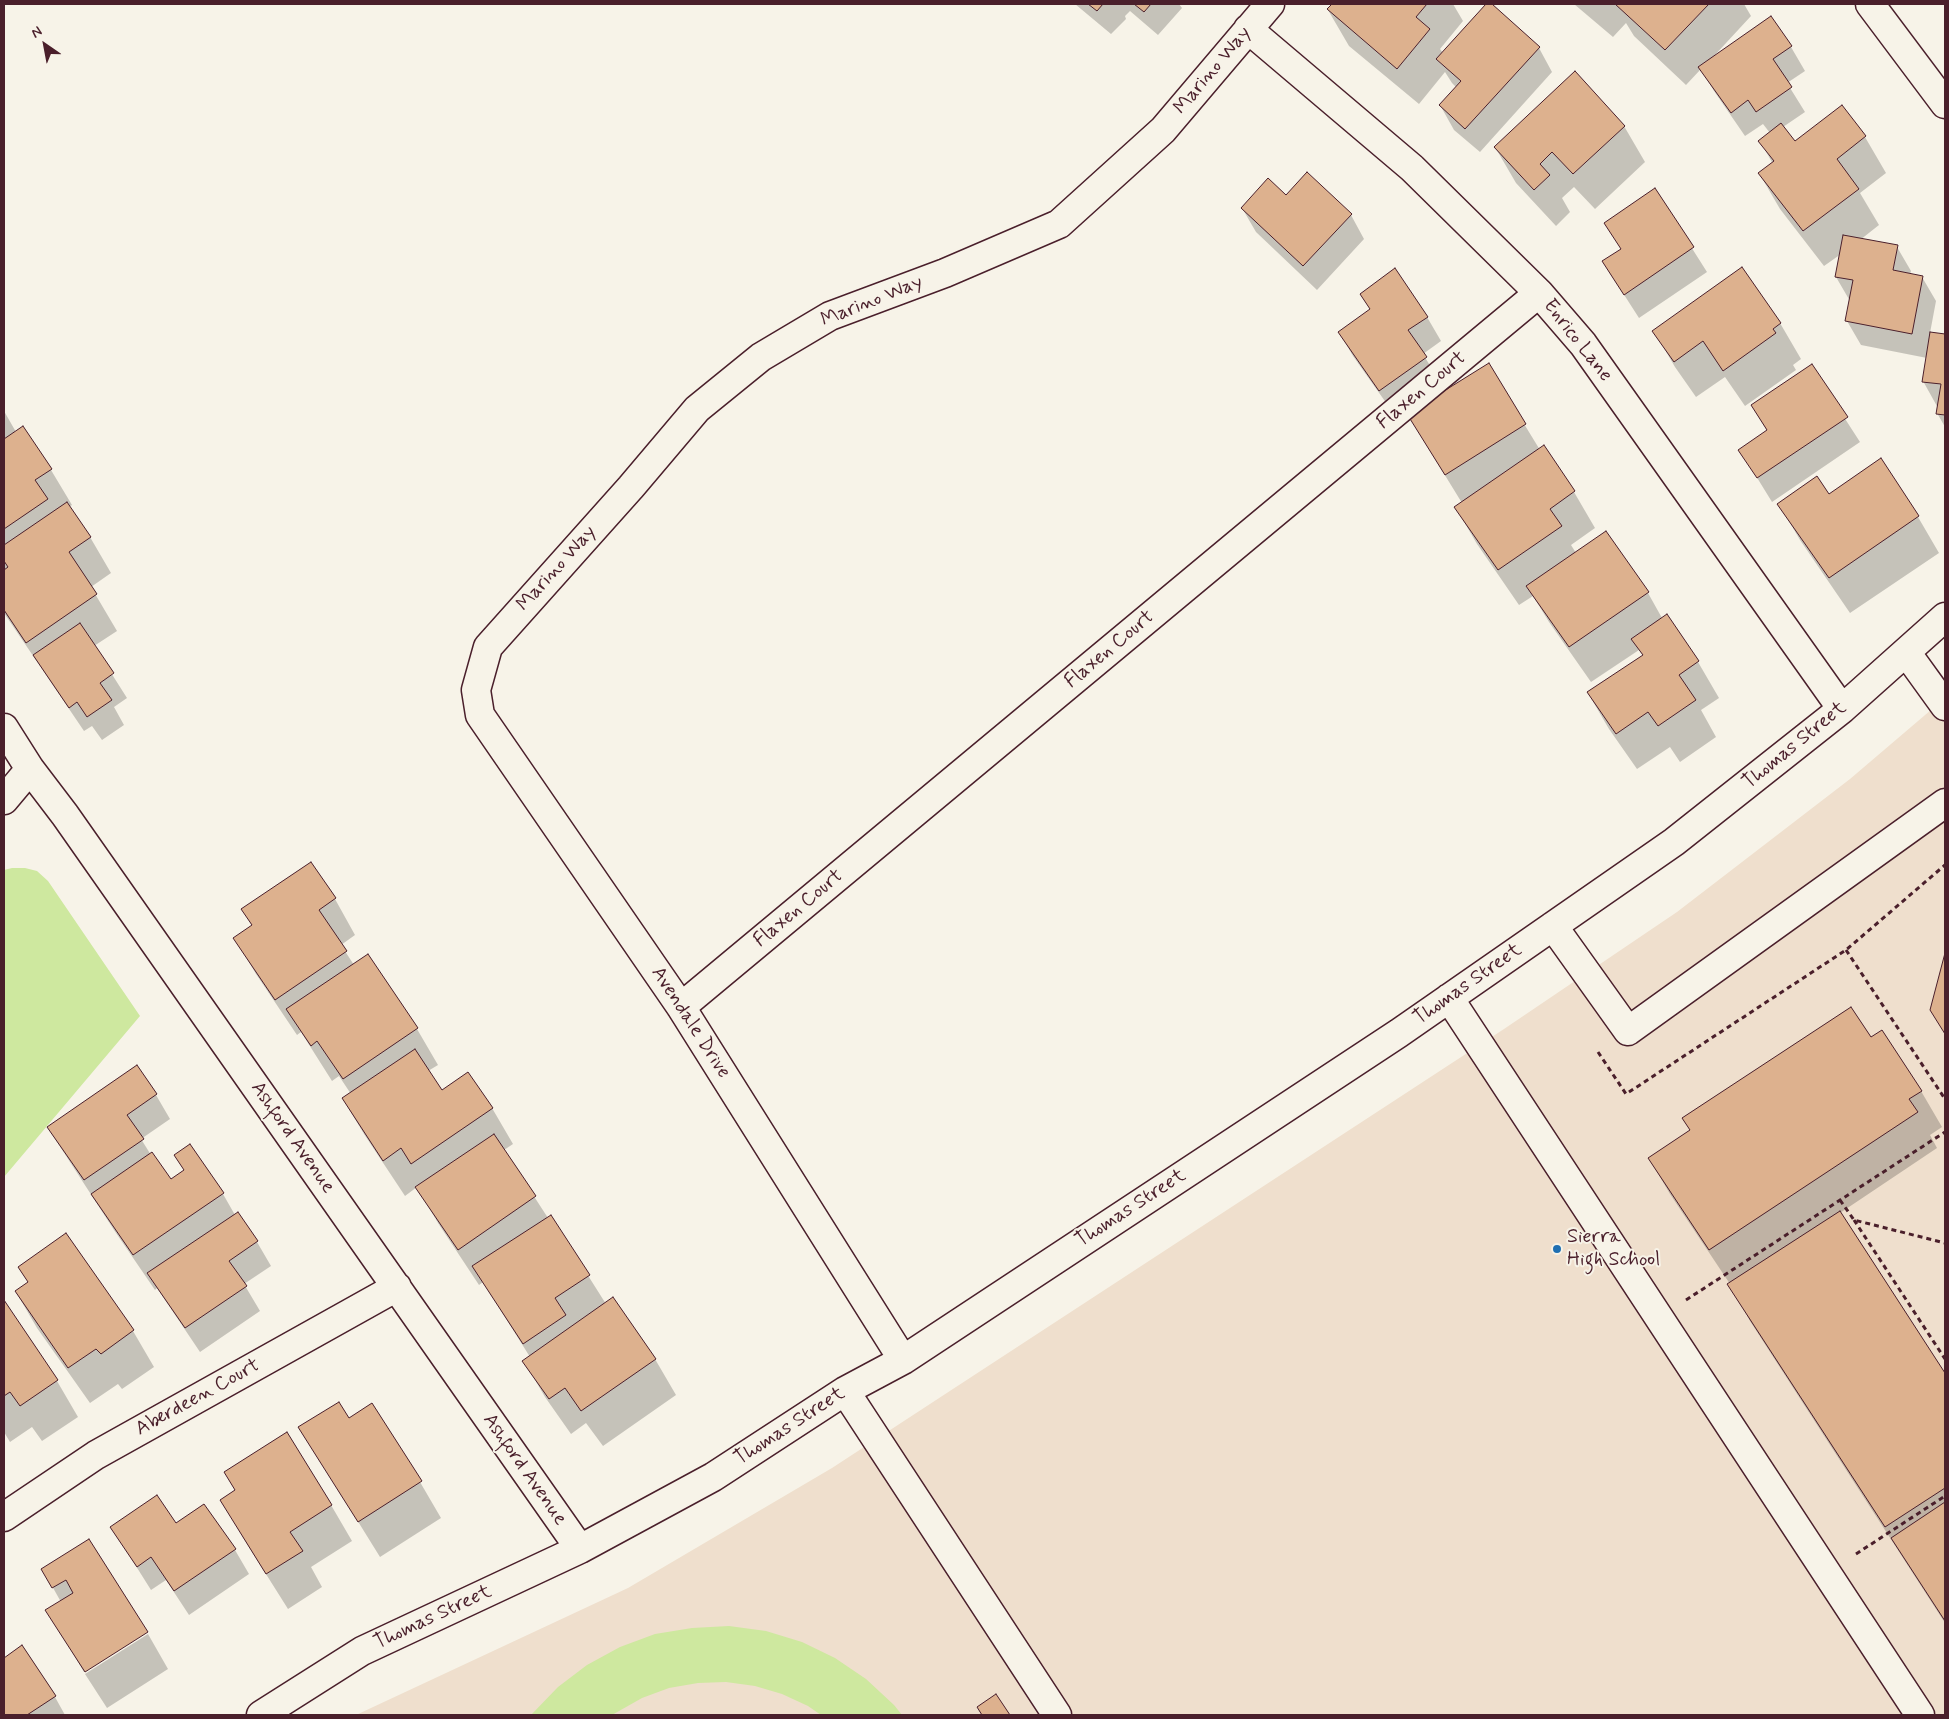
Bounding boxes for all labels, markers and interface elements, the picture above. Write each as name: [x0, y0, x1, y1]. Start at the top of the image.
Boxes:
north arrow: [20, 20, 70, 70]
text: N: [28, 22, 46, 43]
street label: Marino Way: [1169, 22, 1257, 120]
street label: Marino Way: [818, 271, 926, 333]
street label: Enrico Lane: [1537, 295, 1617, 387]
street label: Flaxen Court: [1372, 347, 1472, 435]
street label: Marino Way: [512, 521, 602, 617]
street label: Flaxen Court: [1060, 606, 1160, 694]
street label: Thomas Street: [1738, 697, 1852, 795]
street label: Flaxen Court: [749, 865, 849, 953]
street label: Thomas Street: [1409, 939, 1527, 1031]
street label: Avendale Drive: [645, 963, 735, 1083]
street label: Ashford Avenue: [245, 1078, 339, 1198]
street label: Thomas Street: [1071, 1164, 1191, 1254]
place label: Sierra High School: [1567, 1226, 1660, 1273]
marker: Sierra High School: [1551, 1243, 1563, 1255]
street label: Aberdeen Court: [132, 1354, 264, 1442]
street label: Thomas Street: [730, 1382, 850, 1472]
street label: Ashford Avenue: [477, 1410, 571, 1530]
street label: Thomas Street: [370, 1580, 496, 1656]

